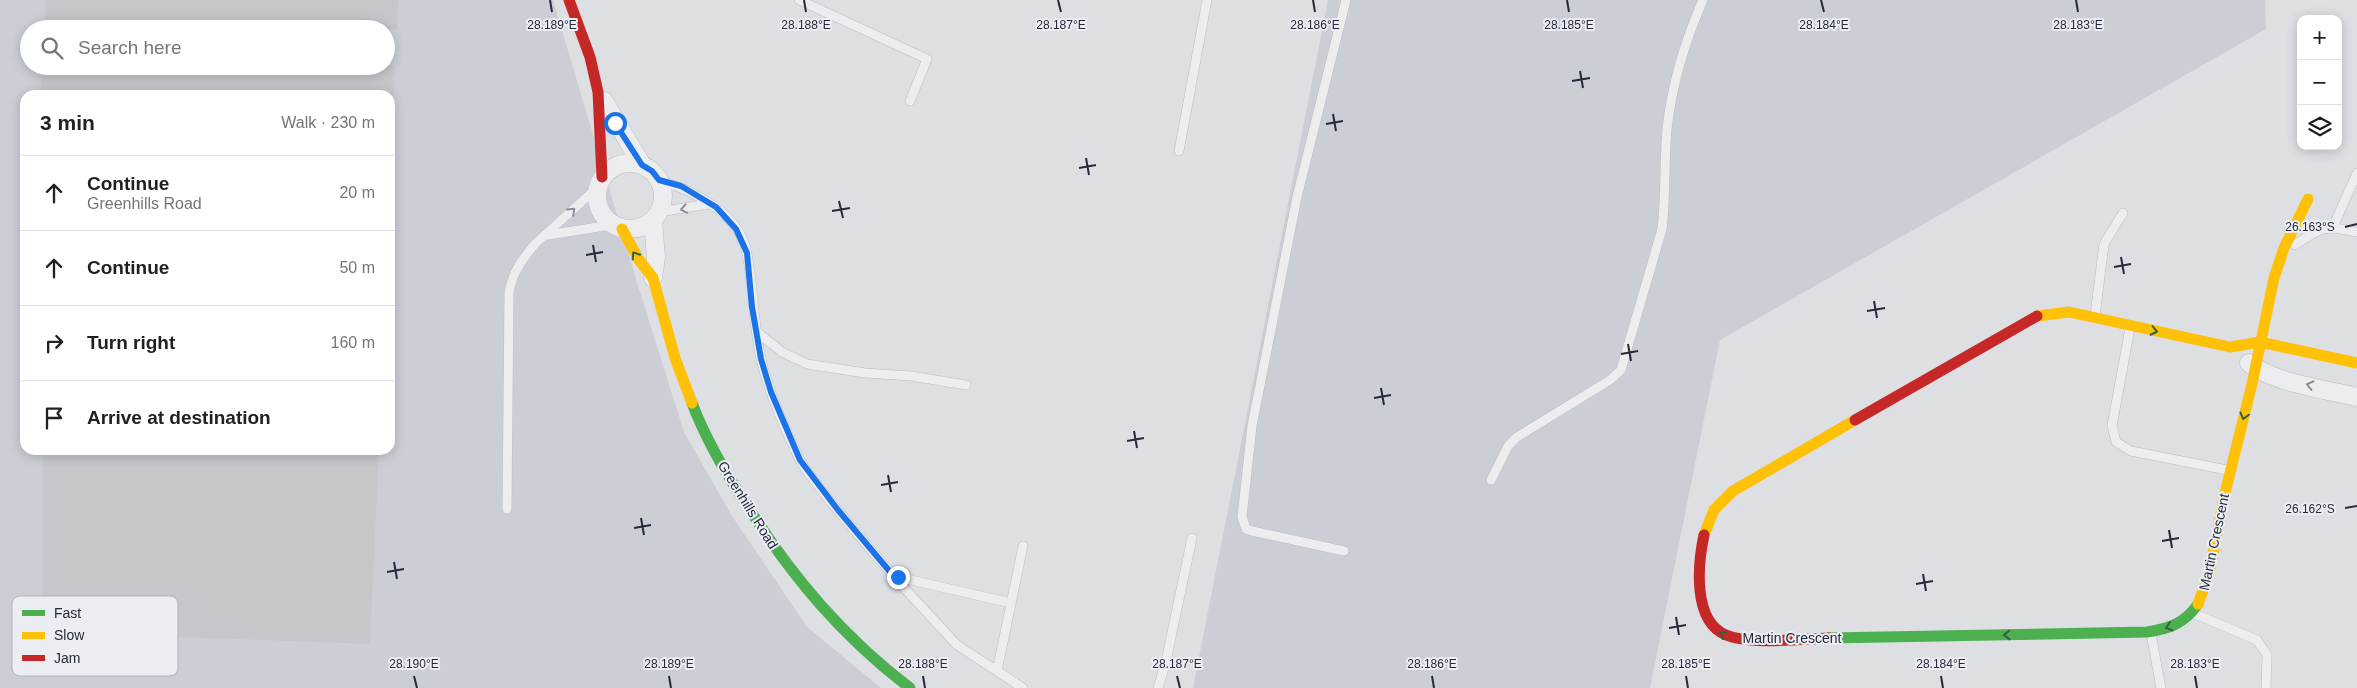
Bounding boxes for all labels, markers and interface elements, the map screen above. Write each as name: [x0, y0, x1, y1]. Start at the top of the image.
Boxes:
map controls: [2297, 15, 2342, 150]
button: +: [2297, 15, 2342, 60]
text: 28.189°E: [527, 18, 577, 32]
text: 28.188°E: [781, 18, 831, 32]
text: 28.187°E: [1036, 18, 1086, 32]
text: 28.186°E: [1290, 18, 1340, 32]
text: 28.185°E: [1544, 18, 1594, 32]
text: 28.184°E: [1799, 18, 1849, 32]
text: 28.183°E: [2053, 18, 2103, 32]
search box: [20, 20, 395, 75]
icon: search: [38, 34, 66, 62]
text: Search here: [78, 37, 182, 58]
button: −: [2297, 60, 2342, 105]
button: layers: [2297, 105, 2342, 150]
text: 3 min: [40, 111, 95, 134]
route start: [604, 112, 627, 135]
text: Walk · 230 m: [281, 114, 375, 131]
text: Continue: [87, 173, 169, 194]
icon: ahead: [40, 179, 68, 207]
text: 20 m: [339, 184, 375, 201]
text: Greenhills Road: [87, 195, 202, 212]
one-way arrow: [680, 203, 689, 213]
one-way arrow: [567, 208, 576, 217]
text: 26.163°S: [2285, 220, 2335, 234]
one-way arrow: [632, 251, 642, 260]
icon: ahead: [40, 254, 68, 282]
text: Continue: [87, 257, 169, 278]
text: 50 m: [339, 259, 375, 276]
one-way arrow: [2150, 325, 2159, 336]
icon: right: [40, 329, 68, 357]
text: Turn right: [87, 332, 175, 353]
text: 160 m: [331, 334, 375, 351]
one-way arrow: [2305, 380, 2314, 391]
icon: arrive: [40, 404, 68, 432]
text: Arrive at destination: [87, 407, 271, 428]
one-way arrow: [2239, 411, 2250, 420]
street label: Greenhills Road: [715, 458, 781, 552]
street label: Martin Crescent: [2196, 492, 2232, 592]
text: 26.162°S: [2285, 502, 2335, 516]
route end: [887, 566, 910, 589]
legend: [12, 596, 178, 676]
text: Fast: [54, 605, 81, 621]
one-way arrow: [2165, 621, 2173, 631]
text: Slow: [54, 627, 85, 643]
one-way arrow: [1720, 630, 1729, 640]
street label: Martin Crescent: [1743, 630, 1842, 646]
one-way arrow: [2003, 630, 2010, 640]
text: Jam: [54, 650, 80, 666]
text: 28.190°E: [389, 657, 439, 671]
text: 28.189°E: [644, 657, 694, 671]
text: 28.188°E: [898, 657, 948, 671]
text: 28.187°E: [1152, 657, 1202, 671]
text: 28.186°E: [1407, 657, 1457, 671]
text: 28.185°E: [1661, 657, 1711, 671]
text: 28.184°E: [1916, 657, 1966, 671]
text: 28.183°E: [2170, 657, 2220, 671]

